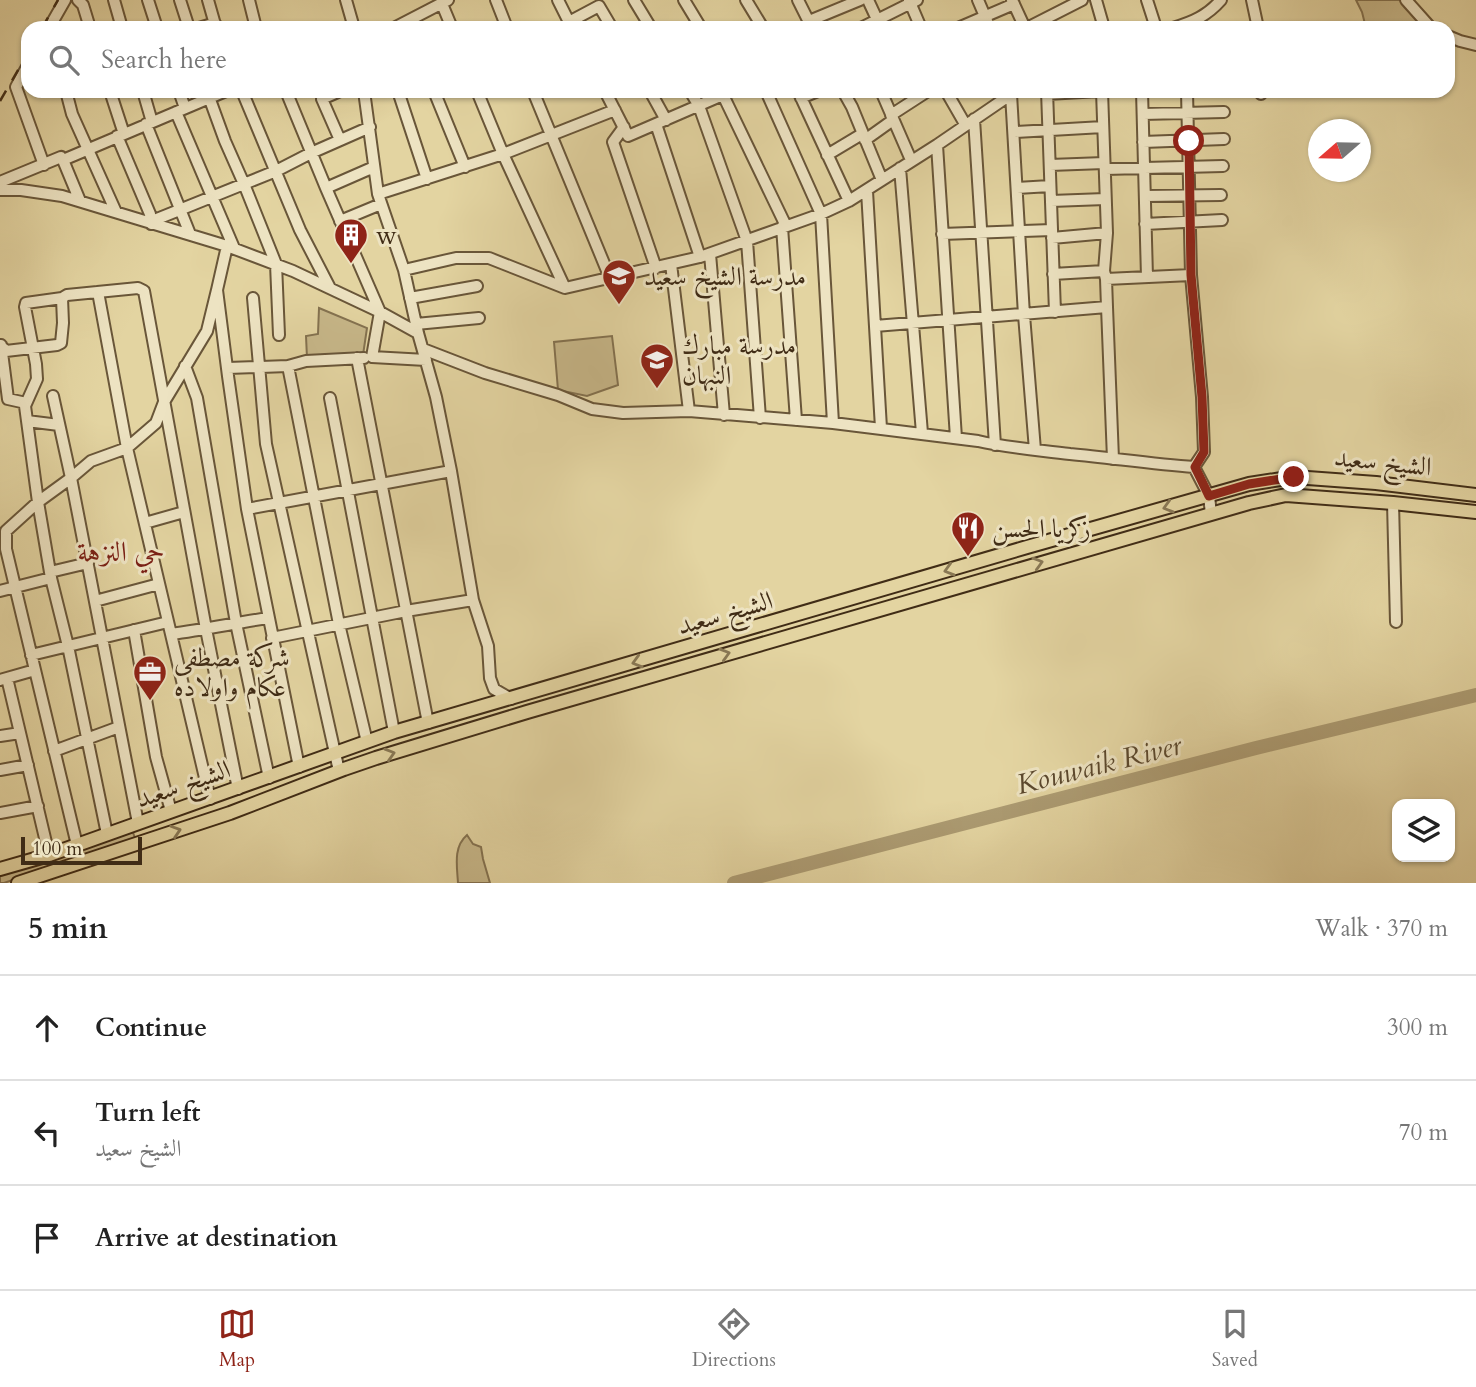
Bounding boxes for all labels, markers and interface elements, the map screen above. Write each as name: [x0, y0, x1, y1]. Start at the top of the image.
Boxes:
search box: [21, 21, 1455, 98]
icon: search: [45, 41, 83, 79]
text: Search here: [101, 42, 227, 77]
north arrow: [1308, 119, 1371, 182]
route start: [1173, 125, 1204, 156]
building icon: w: [332, 216, 370, 265]
place label: w: [376, 218, 397, 253]
school or university icon: مدرسة الشيخ سعيد: [600, 257, 638, 306]
place label: مدرسة الشيخ سعيد: [644, 259, 806, 300]
place label: مدرسة مبارك النبهان: [682, 328, 796, 393]
school or university icon: مدرسة مبارك النبهان: [638, 341, 676, 390]
street label: الشيخ سعيد: [1332, 439, 1433, 490]
route end: [1278, 461, 1309, 492]
one-way arrow: [1162, 499, 1174, 514]
restaurant icon: زكريا الحسن: [949, 509, 987, 558]
place label: زكريا الحسن: [992, 511, 1091, 546]
district label: حي النزهة: [77, 533, 165, 574]
one-way arrow: [1032, 557, 1044, 571]
one-way arrow: [943, 562, 955, 577]
street label: الشيخ سعيد: [673, 583, 778, 649]
place label: شركة مصطفى عكام واولاده: [174, 640, 290, 710]
one-way arrow: [719, 648, 731, 663]
office icon: شركة مصطفى عكام واولاده: [131, 653, 169, 702]
one-way arrow: [631, 654, 643, 669]
water label: Kouwaik River: [1012, 726, 1186, 804]
one-way arrow: [384, 748, 396, 763]
street label: الشيخ سعيد: [131, 752, 237, 822]
map controls: [1392, 799, 1455, 862]
button: layers: [1392, 799, 1455, 862]
one-way arrow: [169, 825, 182, 839]
scale bar: [21, 834, 142, 866]
text: 100 m: [32, 836, 82, 862]
text: 5 min: [28, 908, 108, 949]
text: Walk · 370 m: [1315, 913, 1448, 944]
icon: ahead: [28, 1009, 66, 1047]
text: Continue: [95, 1010, 207, 1045]
text: 300 m: [1387, 1012, 1448, 1043]
text: Turn left: [95, 1095, 200, 1130]
icon: left: [28, 1114, 66, 1152]
text: 70 m: [1399, 1117, 1448, 1148]
text: الشيخ سعيد: [95, 1133, 182, 1164]
icon: arrive: [28, 1219, 66, 1257]
text: Arrive at destination: [95, 1220, 338, 1255]
tab: Map: [218, 1305, 256, 1373]
tab: Directions: [692, 1305, 776, 1373]
tab: Saved: [1212, 1305, 1258, 1373]

